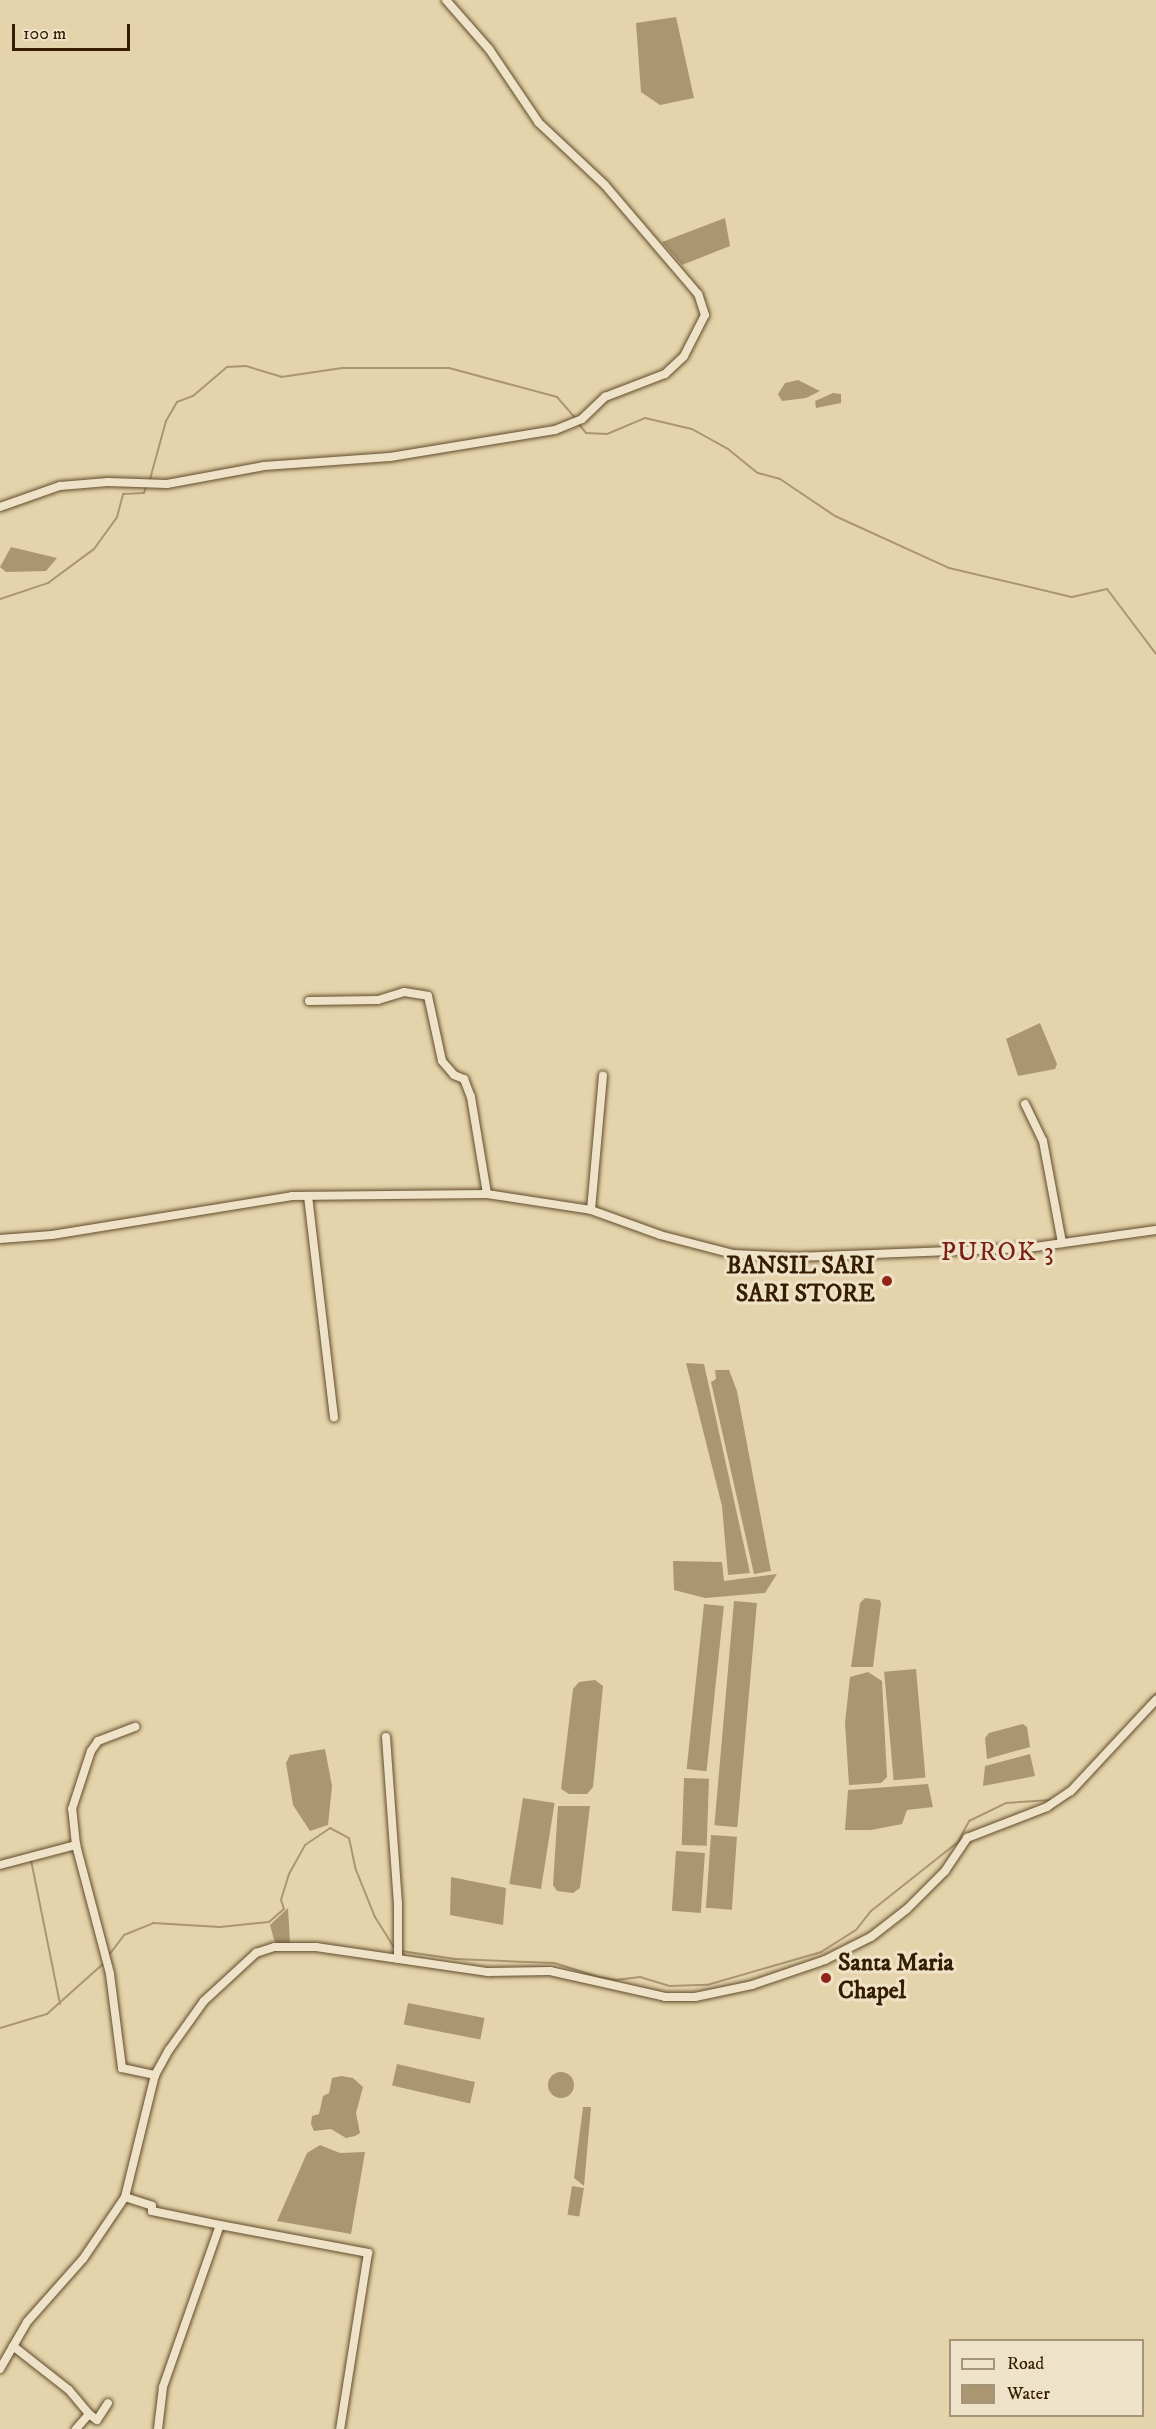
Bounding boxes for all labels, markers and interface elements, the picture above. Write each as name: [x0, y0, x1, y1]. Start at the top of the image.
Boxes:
scale bar: [15, 12, 134, 50]
text: 100 m: [23, 23, 66, 45]
district label: PUROK 3: [941, 1237, 1055, 1269]
place label: BANSIL SARI SARI STORE: [726, 1253, 875, 1309]
marker: BANSIL SARI SARI STORE: [880, 1274, 894, 1288]
place label: Santa Maria Chapel: [838, 1950, 954, 2006]
marker: Santa Maria Chapel: [819, 1971, 833, 1985]
legend: [949, 2339, 1144, 2417]
text: Road: [1007, 2353, 1044, 2375]
text: Water: [1007, 2383, 1050, 2405]

